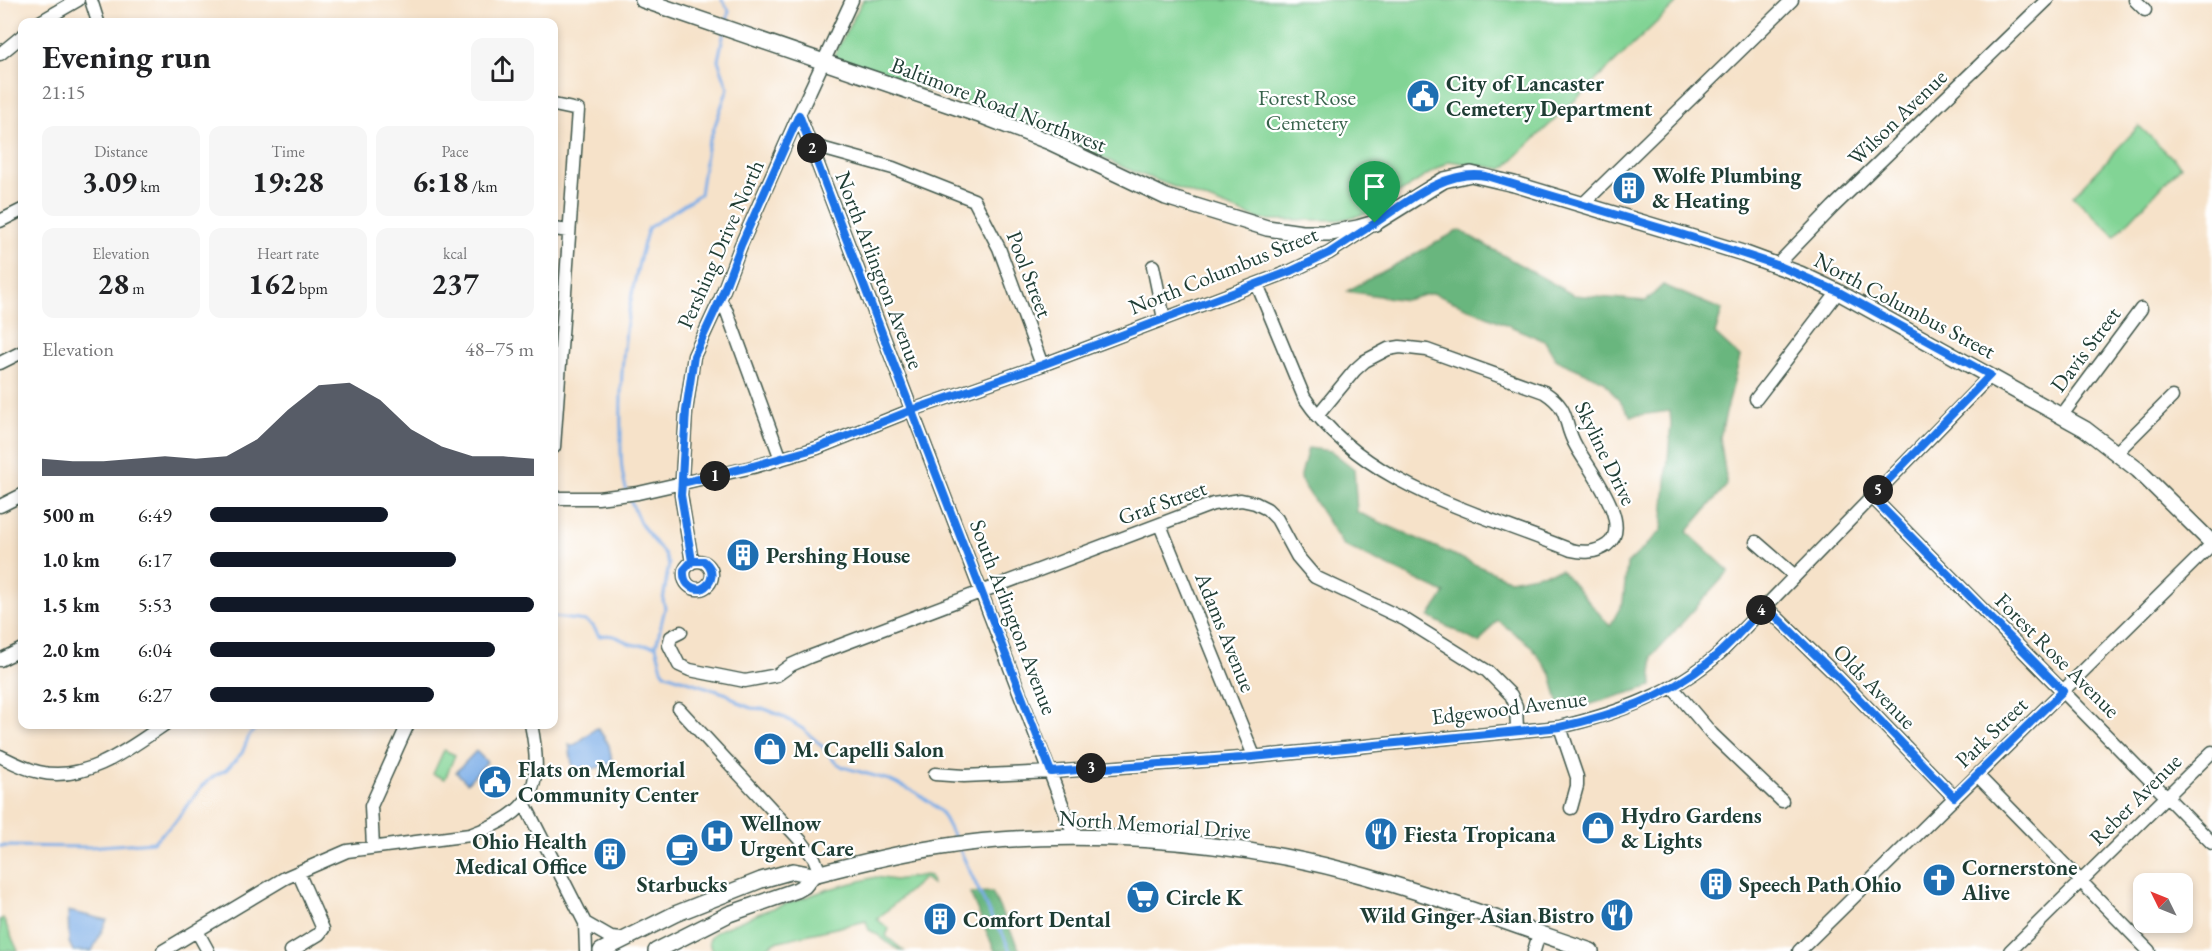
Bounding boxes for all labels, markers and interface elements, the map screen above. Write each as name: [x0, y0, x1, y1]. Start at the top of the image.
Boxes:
text: Evening run: [42, 35, 211, 78]
button: share: [471, 38, 534, 101]
street label: Baltimore Road Northwest: [887, 50, 1111, 159]
street label: Wilson Avenue: [1841, 62, 1954, 172]
place label: City of Lancaster Cemetery Department: [1446, 69, 1653, 123]
public building icon: City of Lancaster Cemetery Department: [1405, 78, 1441, 114]
text: 21:15: [42, 79, 85, 105]
park label: Forest Rose Cemetery: [1258, 83, 1356, 137]
pin: 2: [797, 133, 827, 163]
text: 2: [808, 137, 816, 158]
text: Distance: [94, 141, 148, 162]
text: Time: [271, 141, 305, 162]
text: Pace: [442, 141, 468, 162]
street label: Pershing Drive North: [670, 155, 771, 333]
pin: [1349, 161, 1400, 223]
place label: Wolfe Plumbing & Heating: [1652, 161, 1803, 215]
text: 3.09: [82, 162, 137, 201]
text: 19:28: [252, 162, 324, 201]
text: 6:18: [412, 162, 468, 201]
street label: North Arlington Avenue: [828, 167, 931, 374]
icon: arrive: [1358, 170, 1391, 203]
building icon: Wolfe Plumbing & Heating: [1611, 170, 1647, 206]
text: km: [137, 176, 160, 197]
text: /km: [468, 176, 498, 197]
street label: North Columbus Street: [1124, 219, 1322, 322]
street label: Pool Street: [1000, 227, 1059, 322]
text: Elevation: [92, 243, 150, 264]
text: Heart rate: [257, 243, 319, 264]
text: kcal: [443, 243, 467, 264]
street label: North Columbus Street: [1809, 245, 2000, 366]
text: 28: [97, 264, 129, 303]
text: 162: [248, 264, 296, 303]
text: 237: [431, 264, 479, 303]
text: m: [129, 278, 145, 299]
text: bpm: [296, 278, 328, 299]
street label: Davis Street: [2044, 301, 2127, 398]
text: Elevation: [42, 336, 114, 362]
text: 48–75 m: [465, 336, 534, 362]
street label: Skyline Drive: [1568, 396, 1643, 510]
pin: 1: [700, 461, 730, 491]
text: 1: [711, 465, 719, 486]
street label: Graf Street: [1114, 473, 1210, 532]
pin: 5: [1863, 475, 1893, 505]
text: 5: [1874, 479, 1882, 500]
text: 500 m: [42, 502, 95, 528]
text: 6:49: [138, 502, 172, 528]
street label: South Arlington Avenue: [963, 515, 1064, 719]
building icon: Pershing House: [725, 537, 761, 573]
place label: Pershing House: [766, 541, 910, 570]
text: 1.0 km: [42, 547, 100, 573]
text: 6:17: [138, 547, 172, 573]
street label: Adams Avenue: [1188, 567, 1263, 697]
street label: Forest Rose Avenue: [1989, 587, 2127, 724]
text: 1.5 km: [42, 592, 100, 618]
text: 5:53: [138, 592, 172, 618]
pin: 4: [1746, 595, 1776, 625]
text: 4: [1757, 599, 1765, 620]
text: 2.0 km: [42, 637, 100, 663]
text: 6:04: [138, 637, 172, 663]
street label: Olds Avenue: [1827, 637, 1923, 736]
text: 2.5 km: [42, 682, 100, 708]
text: 6:27: [138, 682, 172, 708]
street label: Edgewood Avenue: [1430, 684, 1589, 731]
street label: Park Street: [1949, 691, 2034, 774]
shop icon: M. Capelli Salon: [752, 731, 788, 767]
place label: M. Capelli Salon: [793, 735, 945, 764]
street label: Reber Avenue: [2083, 747, 2188, 852]
pin: 3: [1076, 753, 1106, 783]
place label: Flats on Memorial Community Center: [518, 755, 700, 809]
text: 3: [1087, 757, 1095, 778]
public building icon: Flats on Memorial Community Center: [477, 764, 513, 800]
place label: Hydro Gardens & Lights: [1621, 801, 1762, 855]
street label: North Memorial Drive: [1058, 803, 1252, 846]
place label: Wellnow Urgent Care: [740, 809, 854, 863]
shop icon: Hydro Gardens & Lights: [1580, 810, 1616, 846]
restaurant icon: Fiesta Tropicana: [1363, 816, 1399, 852]
hospital icon: Wellnow Urgent Care: [699, 818, 735, 854]
place label: Fiesta Tropicana: [1404, 820, 1556, 849]
place label: Ohio Health Medical Office: [455, 827, 587, 881]
cafe icon: Starbucks: [664, 832, 700, 868]
building icon: Ohio Health Medical Office: [592, 836, 628, 872]
place label: Cornerstone Alive: [1961, 853, 2077, 907]
church icon: Cornerstone Alive: [1921, 862, 1957, 898]
building icon: Speech Path Ohio: [1698, 866, 1734, 902]
place label: Starbucks: [637, 870, 727, 899]
place label: Speech Path Ohio: [1739, 870, 1901, 899]
north arrow: [2133, 873, 2193, 933]
map controls: [2133, 873, 2193, 933]
supermarket icon: Circle K: [1125, 879, 1161, 915]
place label: Circle K: [1166, 883, 1243, 912]
restaurant icon: Wild Ginger Asian Bistro: [1599, 897, 1635, 933]
building icon: Comfort Dental: [922, 901, 958, 937]
place label: Wild Ginger Asian Bistro: [1359, 901, 1594, 930]
place label: Comfort Dental: [963, 905, 1111, 934]

